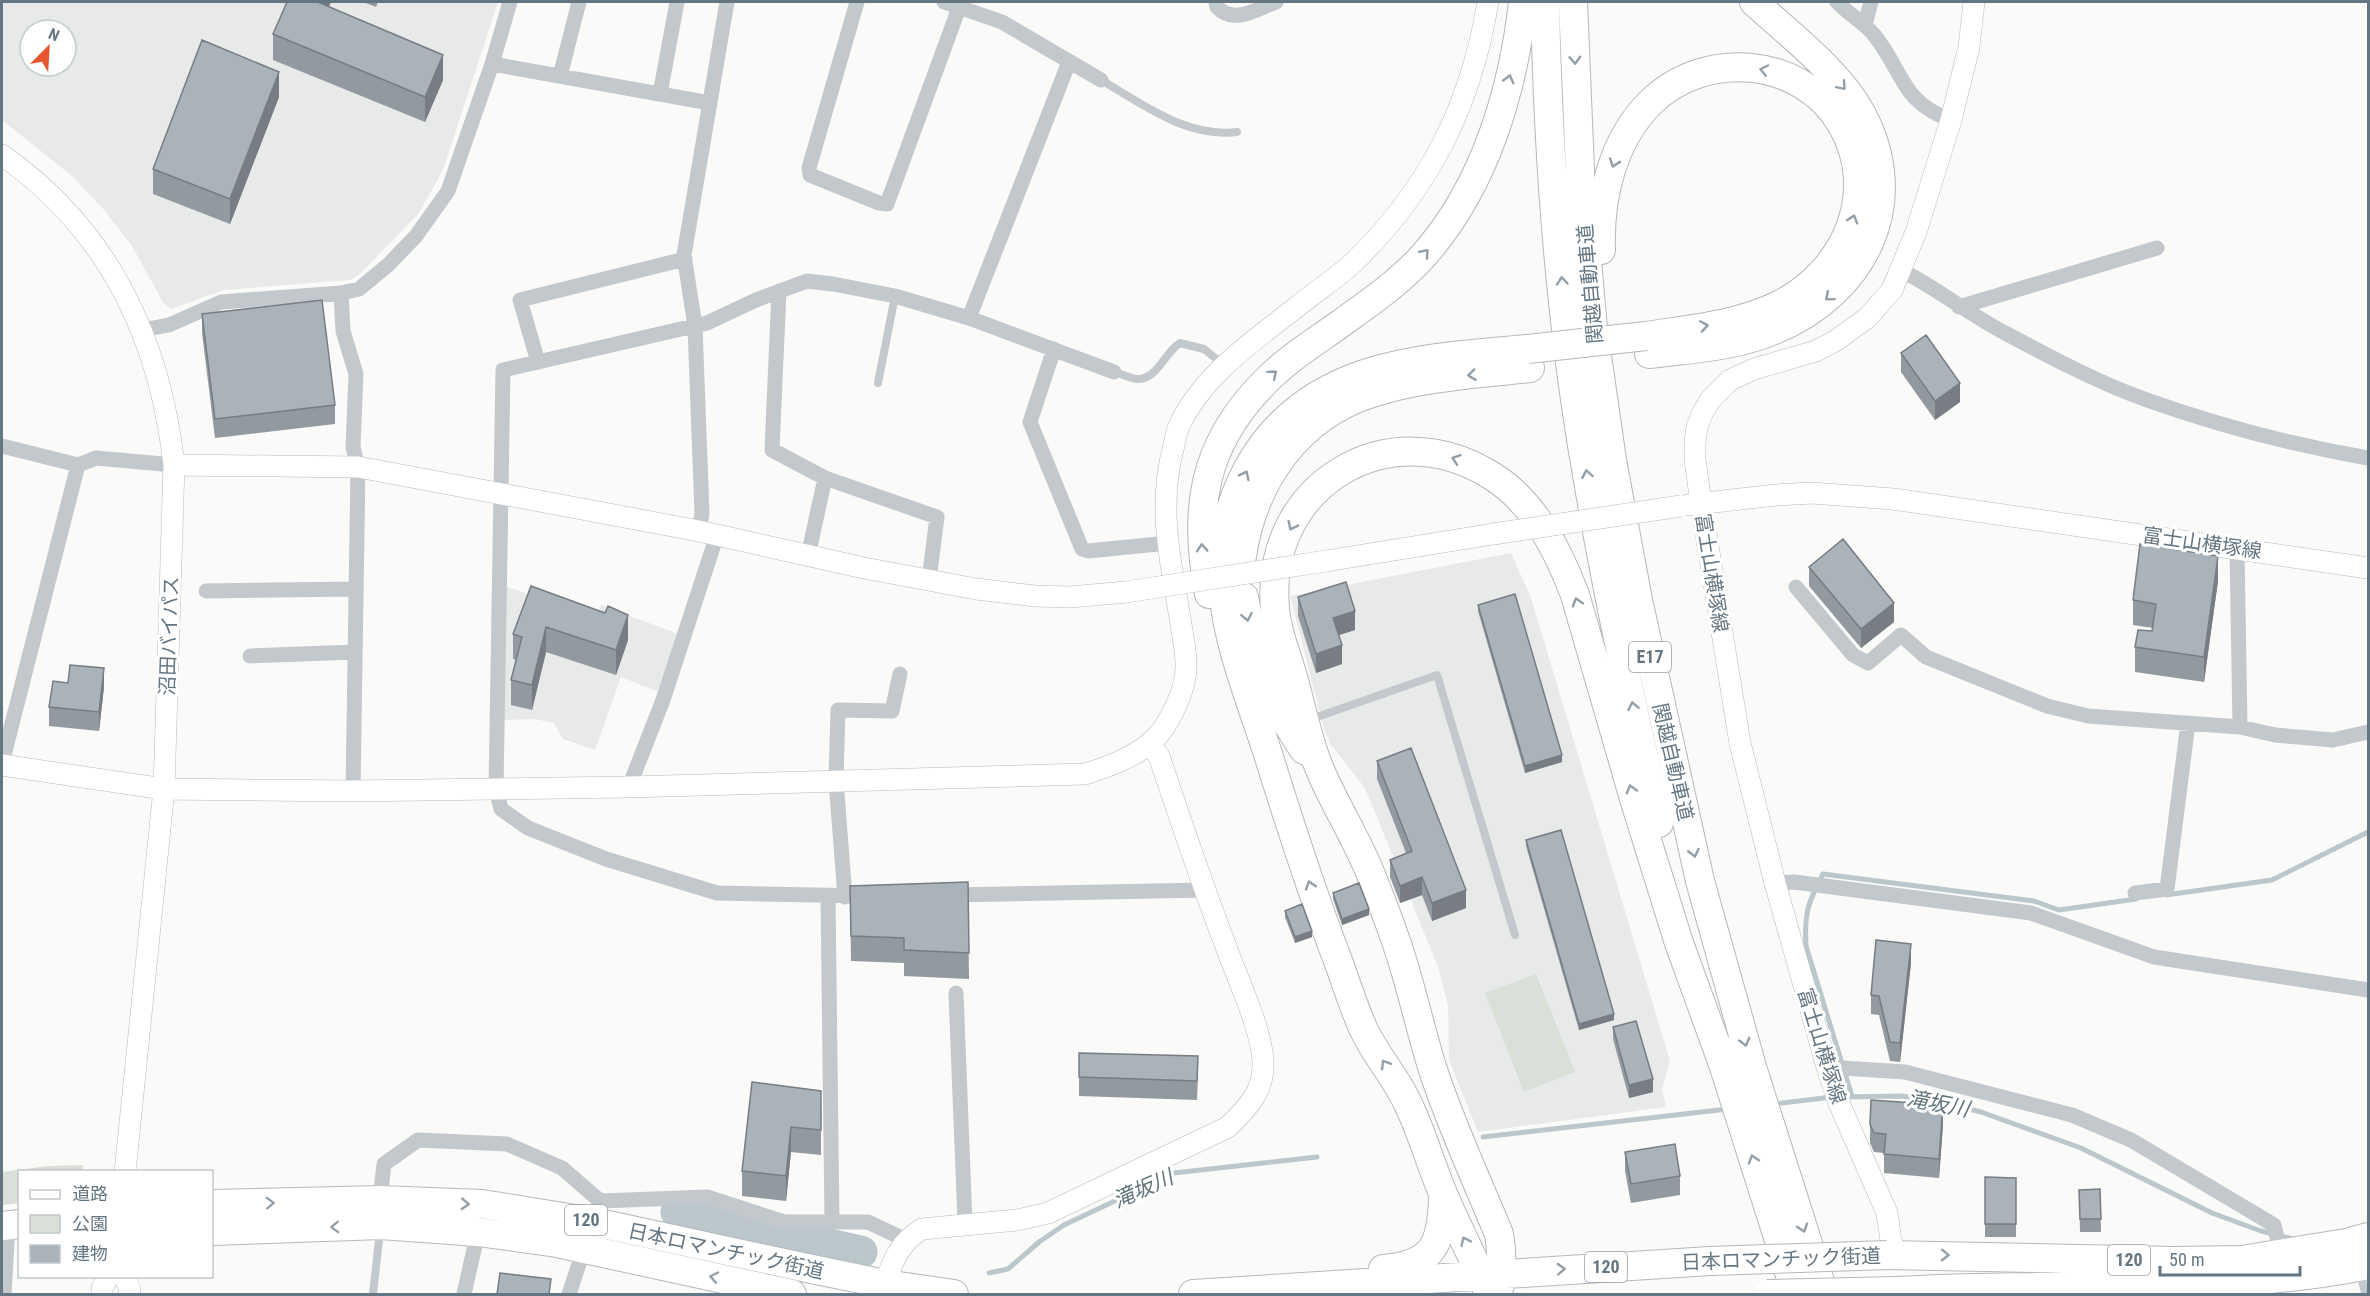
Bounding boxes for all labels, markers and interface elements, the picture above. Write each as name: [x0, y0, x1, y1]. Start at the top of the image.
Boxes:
north arrow: [18, 18, 78, 78]
text: N: [46, 24, 62, 45]
one-way arrow: [1568, 55, 1581, 64]
one-way arrow: [1759, 64, 1769, 77]
one-way arrow: [1502, 74, 1515, 84]
one-way arrow: [1834, 79, 1845, 90]
one-way arrow: [1609, 157, 1621, 167]
one-way arrow: [1846, 214, 1858, 225]
street label: 関越自動車道: [1573, 223, 1607, 345]
one-way arrow: [1418, 249, 1429, 260]
one-way arrow: [1556, 276, 1569, 285]
one-way arrow: [1825, 290, 1836, 301]
one-way arrow: [1700, 321, 1709, 333]
one-way arrow: [1468, 368, 1477, 381]
one-way arrow: [1266, 370, 1277, 381]
one-way arrow: [1451, 453, 1462, 466]
one-way arrow: [1581, 469, 1594, 479]
one-way arrow: [1238, 471, 1249, 482]
street label: 富士山横塚線: [1691, 512, 1733, 634]
one-way arrow: [1287, 519, 1299, 530]
street label: 富士山横塚線: [2141, 523, 2263, 563]
one-way arrow: [1195, 543, 1208, 552]
street label: 沼田バイパス: [155, 576, 183, 696]
one-way arrow: [1572, 597, 1585, 608]
one-way arrow: [1240, 611, 1253, 621]
road number: E17: [1629, 642, 1671, 672]
street label: 関越自動車道: [1648, 701, 1698, 823]
one-way arrow: [1627, 702, 1640, 712]
one-way arrow: [1626, 784, 1638, 795]
one-way arrow: [1687, 848, 1700, 858]
one-way arrow: [1304, 880, 1317, 891]
street label: 富士山横塚線: [1793, 985, 1851, 1107]
one-way arrow: [1738, 1036, 1750, 1046]
one-way arrow: [1380, 1060, 1392, 1070]
water label: 滝坂川: [1905, 1086, 1973, 1122]
one-way arrow: [1747, 1154, 1760, 1165]
water label: 滝坂川: [1109, 1164, 1178, 1213]
legend: [18, 1170, 213, 1278]
text: 道路: [72, 1183, 108, 1204]
one-way arrow: [265, 1196, 274, 1209]
one-way arrow: [460, 1197, 469, 1210]
road number: 120: [565, 1205, 607, 1235]
text: 公園: [72, 1213, 108, 1234]
street label: 日本ロマンチック街道: [626, 1218, 826, 1284]
one-way arrow: [330, 1221, 339, 1234]
one-way arrow: [1796, 1222, 1808, 1233]
one-way arrow: [1461, 1237, 1473, 1248]
scale bar: [2160, 1239, 2300, 1277]
text: 建物: [72, 1243, 108, 1264]
street label: 日本ロマンチック街道: [1681, 1244, 1881, 1274]
road number: 120: [2108, 1245, 2150, 1275]
one-way arrow: [1941, 1249, 1950, 1261]
text: 50 m: [2169, 1249, 2204, 1270]
road number: 120: [1585, 1252, 1627, 1282]
one-way arrow: [1556, 1263, 1565, 1276]
one-way arrow: [709, 1272, 719, 1285]

